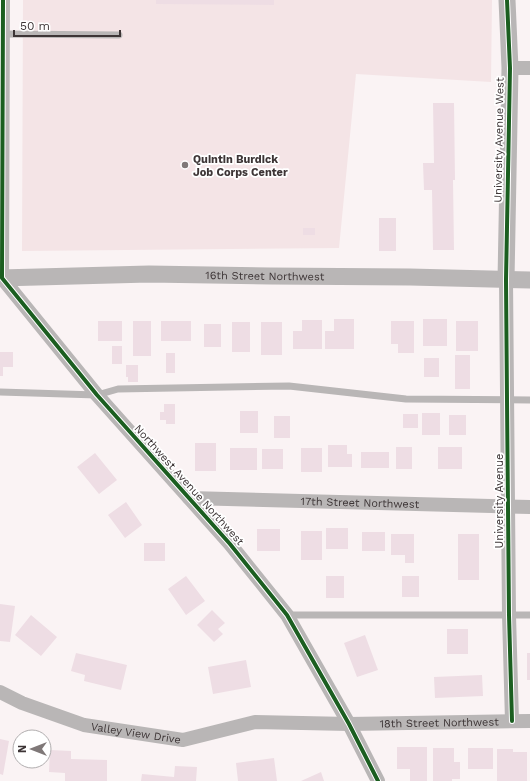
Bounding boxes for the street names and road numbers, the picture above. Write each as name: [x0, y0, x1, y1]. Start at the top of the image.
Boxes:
street label: University Avenue West: [491, 77, 507, 203]
street label: 16th Street Northwest: [205, 268, 325, 283]
street label: Northwest Avenue Northwest: [131, 422, 247, 548]
street label: University Avenue: [493, 454, 506, 548]
street label: 17th Street Northwest: [301, 494, 420, 511]
street label: 18th Street Northwest: [380, 715, 499, 730]
street label: Valley View Drive: [90, 720, 182, 746]

